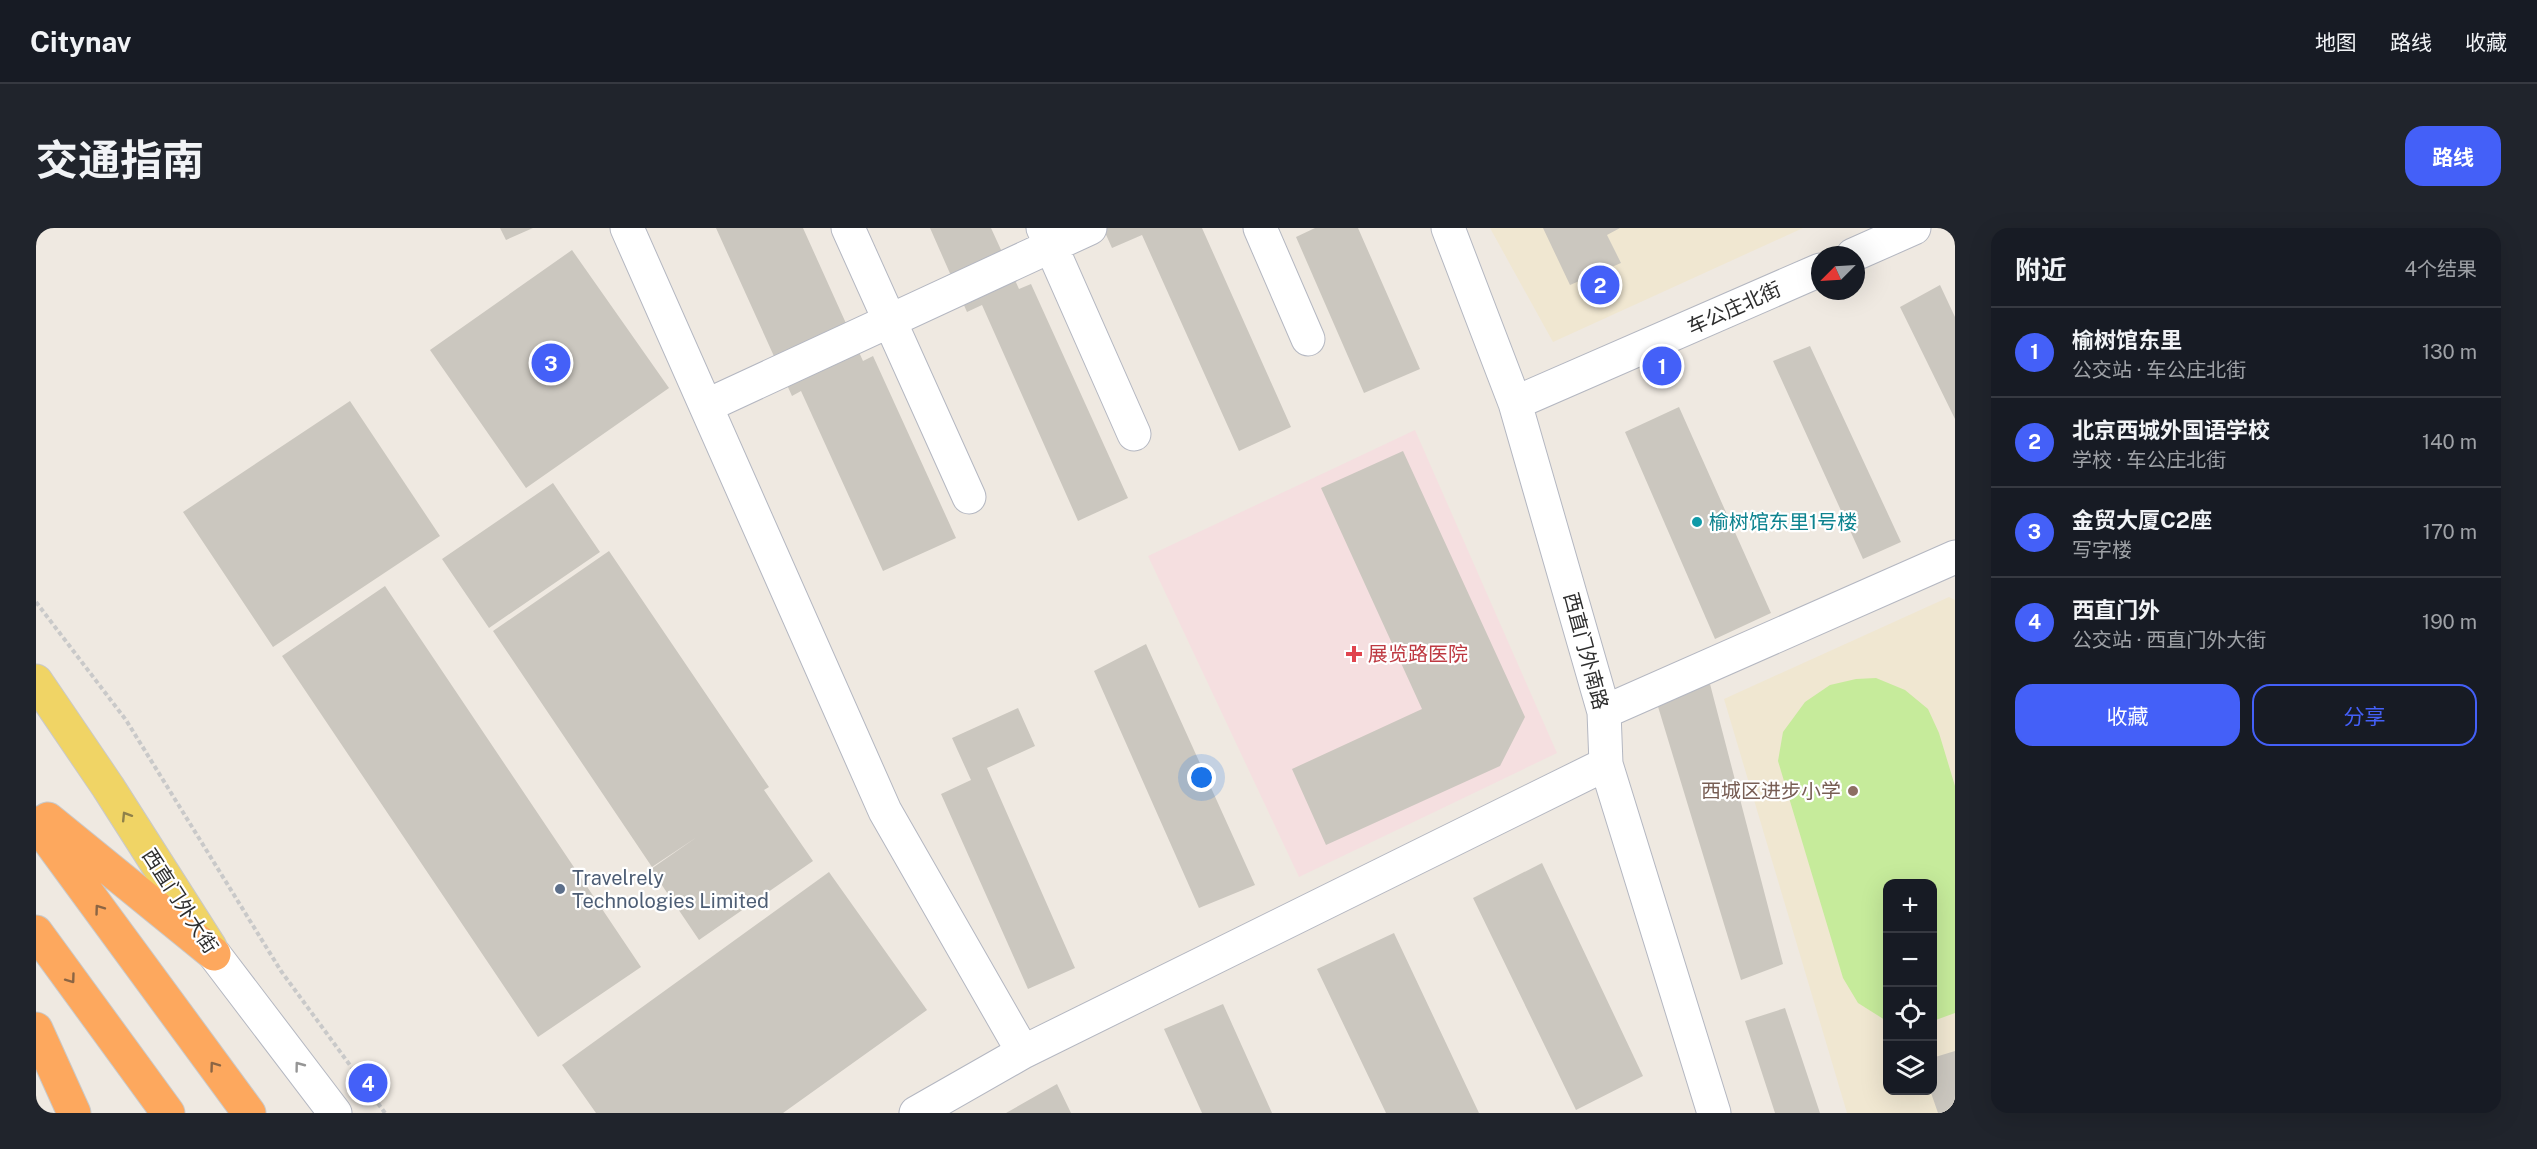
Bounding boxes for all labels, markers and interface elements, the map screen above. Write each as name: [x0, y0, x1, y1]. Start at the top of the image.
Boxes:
text: Citynav: [30, 25, 131, 58]
text: 地图: [2315, 30, 2357, 55]
text: 路线: [2390, 30, 2432, 55]
text: 收藏: [2465, 30, 2507, 55]
button: 路线: [2405, 126, 2501, 186]
text: 交通指南: [36, 135, 204, 184]
north arrow: [1811, 246, 1865, 300]
text: 附近: [2015, 254, 2067, 285]
text: 4个结果: [2404, 257, 2477, 281]
pin: 2: [1580, 262, 1620, 308]
street label: 车公庄北街: [1683, 277, 1785, 339]
text: 榆树馆东里: [2072, 327, 2182, 353]
pin: 3: [532, 340, 570, 386]
text: 1: [2030, 340, 2039, 364]
text: 130 m: [2422, 340, 2477, 364]
pin: 1: [1642, 344, 1682, 388]
text: 公交站 · 车公庄北街: [2072, 358, 2246, 382]
text: 北京西城外国语学校: [2072, 417, 2270, 443]
text: 2: [2028, 430, 2041, 454]
text: 140 m: [2422, 430, 2477, 454]
text: 学校 · 车公庄北街: [2072, 448, 2226, 472]
text: 金贸大厦C2座: [2072, 507, 2212, 533]
place label: 榆树馆东里1号楼: [1709, 510, 1857, 534]
marker: 榆树馆东里1号楼: [1690, 515, 1704, 529]
text: 3: [2028, 520, 2041, 544]
text: 170 m: [2423, 520, 2477, 544]
text: 写字楼: [2072, 538, 2132, 562]
street label: 西直门外南路: [1559, 590, 1613, 712]
text: 西直门外: [2072, 597, 2160, 623]
text: 4: [2028, 610, 2041, 634]
text: 190 m: [2422, 610, 2477, 634]
text: 公交站 · 西直门外大街: [2072, 628, 2266, 652]
place label: 展览路医院: [1368, 642, 1468, 666]
marker: 展览路医院: [1345, 645, 1363, 663]
button: 收藏: [2015, 684, 2240, 746]
button: 分享: [2252, 684, 2477, 746]
your location: [1187, 763, 1216, 792]
place label: 西城区进步小学: [1701, 779, 1841, 803]
marker: 西城区进步小学: [1846, 784, 1860, 798]
one-way arrow: [122, 812, 134, 822]
street label: 西直门外大街: [137, 844, 223, 958]
place label: Travelrely Technologies Limited: [572, 866, 769, 913]
map controls: [1883, 879, 1937, 1095]
button: +: [1883, 879, 1937, 933]
marker: Travelrely Technologies Limited: [553, 882, 567, 896]
one-way arrow: [95, 904, 106, 915]
button: −: [1883, 933, 1937, 987]
one-way arrow: [63, 973, 74, 984]
button: locate: [1883, 987, 1937, 1041]
button: layers: [1883, 1041, 1937, 1095]
pin: 4: [348, 1060, 388, 1106]
one-way arrow: [210, 1061, 221, 1072]
one-way arrow: [296, 1062, 307, 1073]

